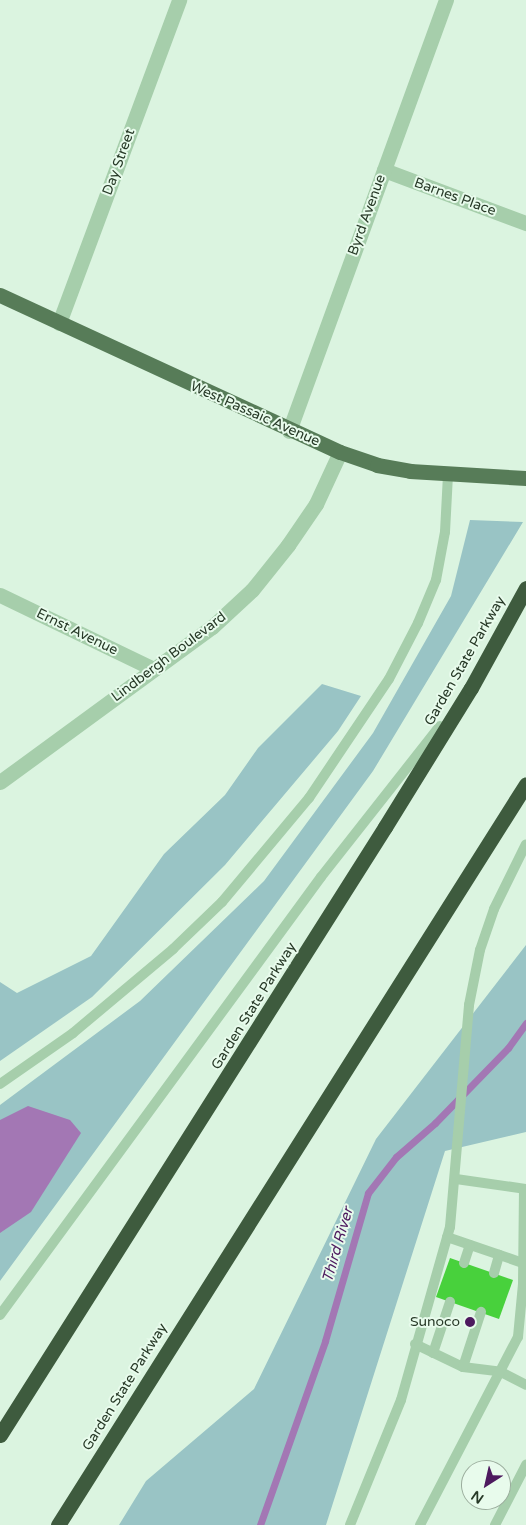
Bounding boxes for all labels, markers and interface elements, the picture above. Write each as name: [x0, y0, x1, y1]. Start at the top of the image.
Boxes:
street label: Day Street: [99, 127, 139, 197]
street label: Byrd Avenue: [345, 172, 389, 258]
street label: Barnes Place: [412, 174, 498, 220]
street label: West Passaic Avenue: [188, 378, 322, 450]
street label: Garden State Parkway: [421, 593, 509, 729]
street label: Ernst Avenue: [34, 605, 120, 659]
street label: Lindbergh Boulevard: [108, 608, 230, 706]
street label: Garden State Parkway: [208, 939, 300, 1073]
water label: Third River: [319, 1205, 357, 1285]
place label: Sunoco: [410, 1314, 460, 1330]
marker: Sunoco: [464, 1316, 476, 1328]
street label: Garden State Parkway: [79, 1320, 171, 1454]
north arrow: [461, 1460, 511, 1510]
text: N: [468, 1487, 487, 1507]

